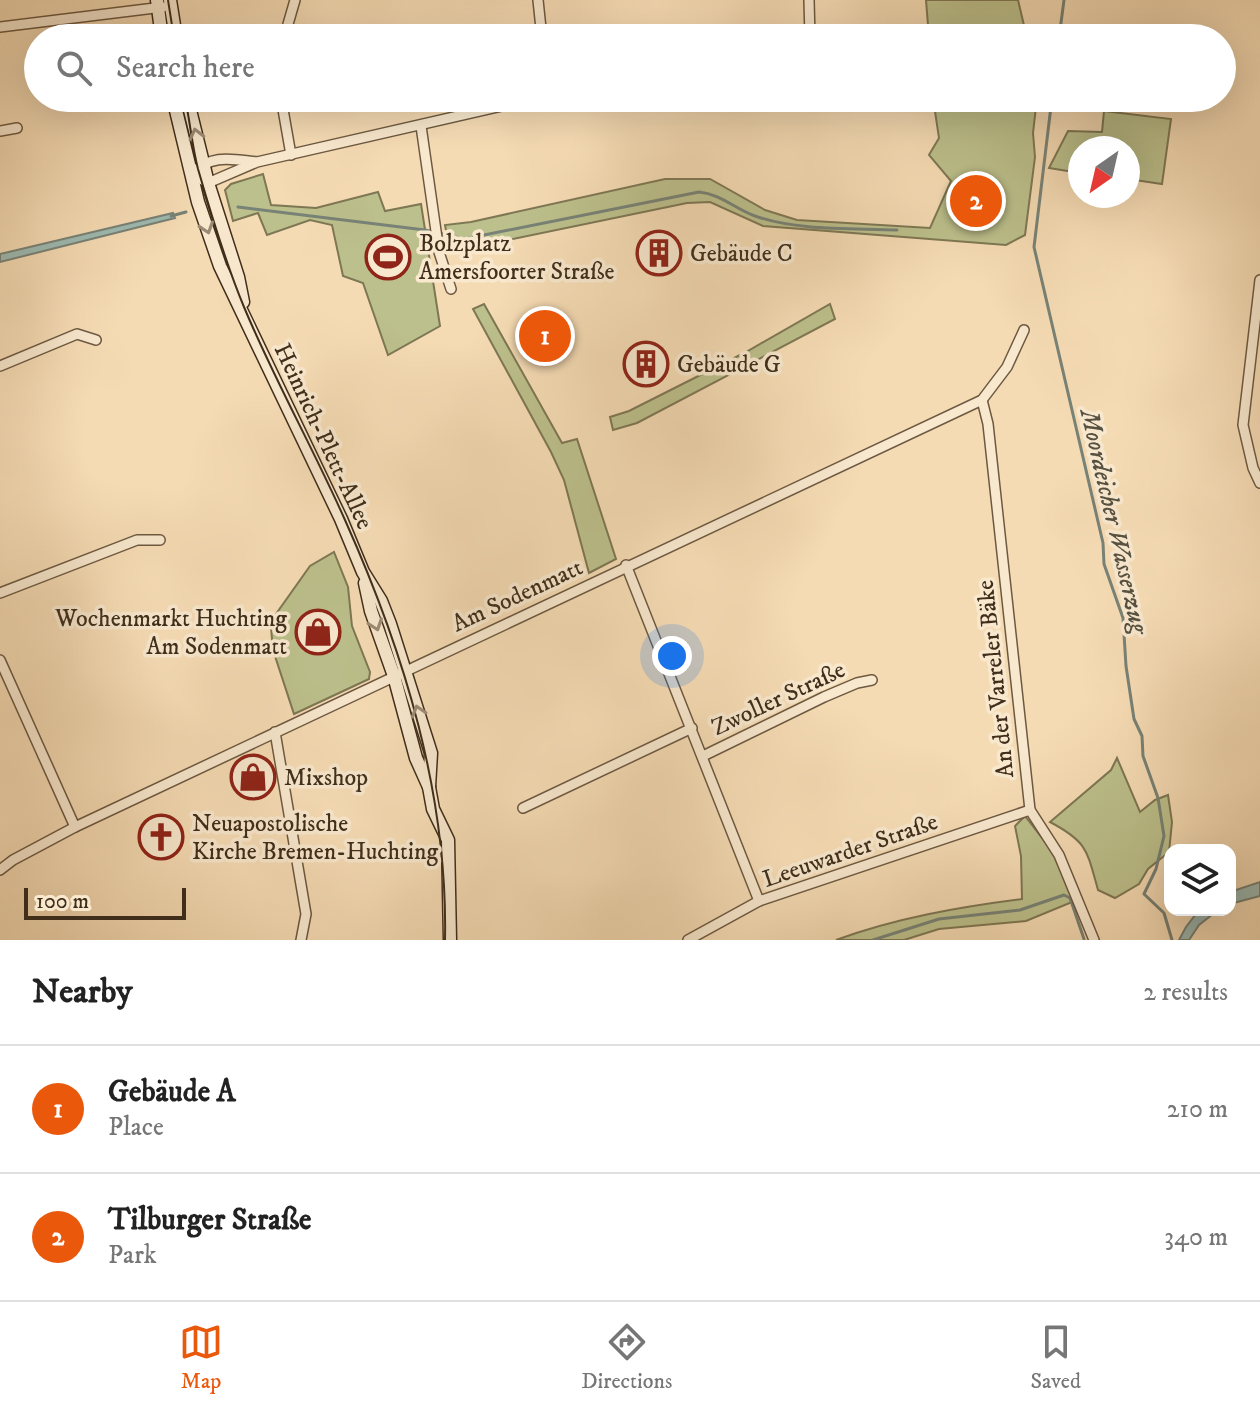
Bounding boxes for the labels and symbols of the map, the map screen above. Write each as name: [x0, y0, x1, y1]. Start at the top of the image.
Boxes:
one-way arrow: [188, 128, 205, 142]
north arrow: [1068, 136, 1140, 208]
pin: 2: [950, 171, 1002, 231]
one-way arrow: [197, 220, 213, 234]
place label: Bolzplatz Amersfoorter Straße: [419, 229, 614, 287]
building icon: Gebäude C: [635, 229, 683, 277]
sports icon: Bolzplatz Amersfoorter Straße: [364, 233, 412, 281]
place label: Gebäude C: [690, 239, 793, 269]
pin: 1: [519, 306, 571, 366]
street label: Heinrich-Plett-Allee: [267, 339, 379, 534]
building icon: Gebäude G: [622, 340, 670, 388]
place label: Gebäude G: [677, 350, 781, 380]
water label: Moordeicher Wasserzug: [1071, 404, 1156, 639]
street label: Am Sodenmatt: [447, 552, 588, 639]
street label: An der Varreler Bäke: [971, 578, 1021, 779]
place label: Wochenmarkt Huchting Am Sodenmatt: [54, 604, 287, 662]
shop icon: Wochenmarkt Huchting Am Sodenmatt: [294, 608, 342, 656]
one-way arrow: [366, 617, 382, 631]
your location: [652, 636, 692, 676]
street label: Zwoller Straße: [707, 655, 850, 743]
one-way arrow: [411, 705, 427, 719]
shop icon: Mixshop: [229, 753, 277, 801]
place label: Mixshop: [284, 763, 368, 793]
street label: Leeuwarder Straße: [759, 807, 942, 895]
place label: Neuapostolische Kirche Bremen-Huchting: [192, 809, 438, 867]
church icon: Neuapostolische Kirche Bremen-Huchting: [137, 813, 185, 861]
scale bar: [24, 884, 186, 920]

